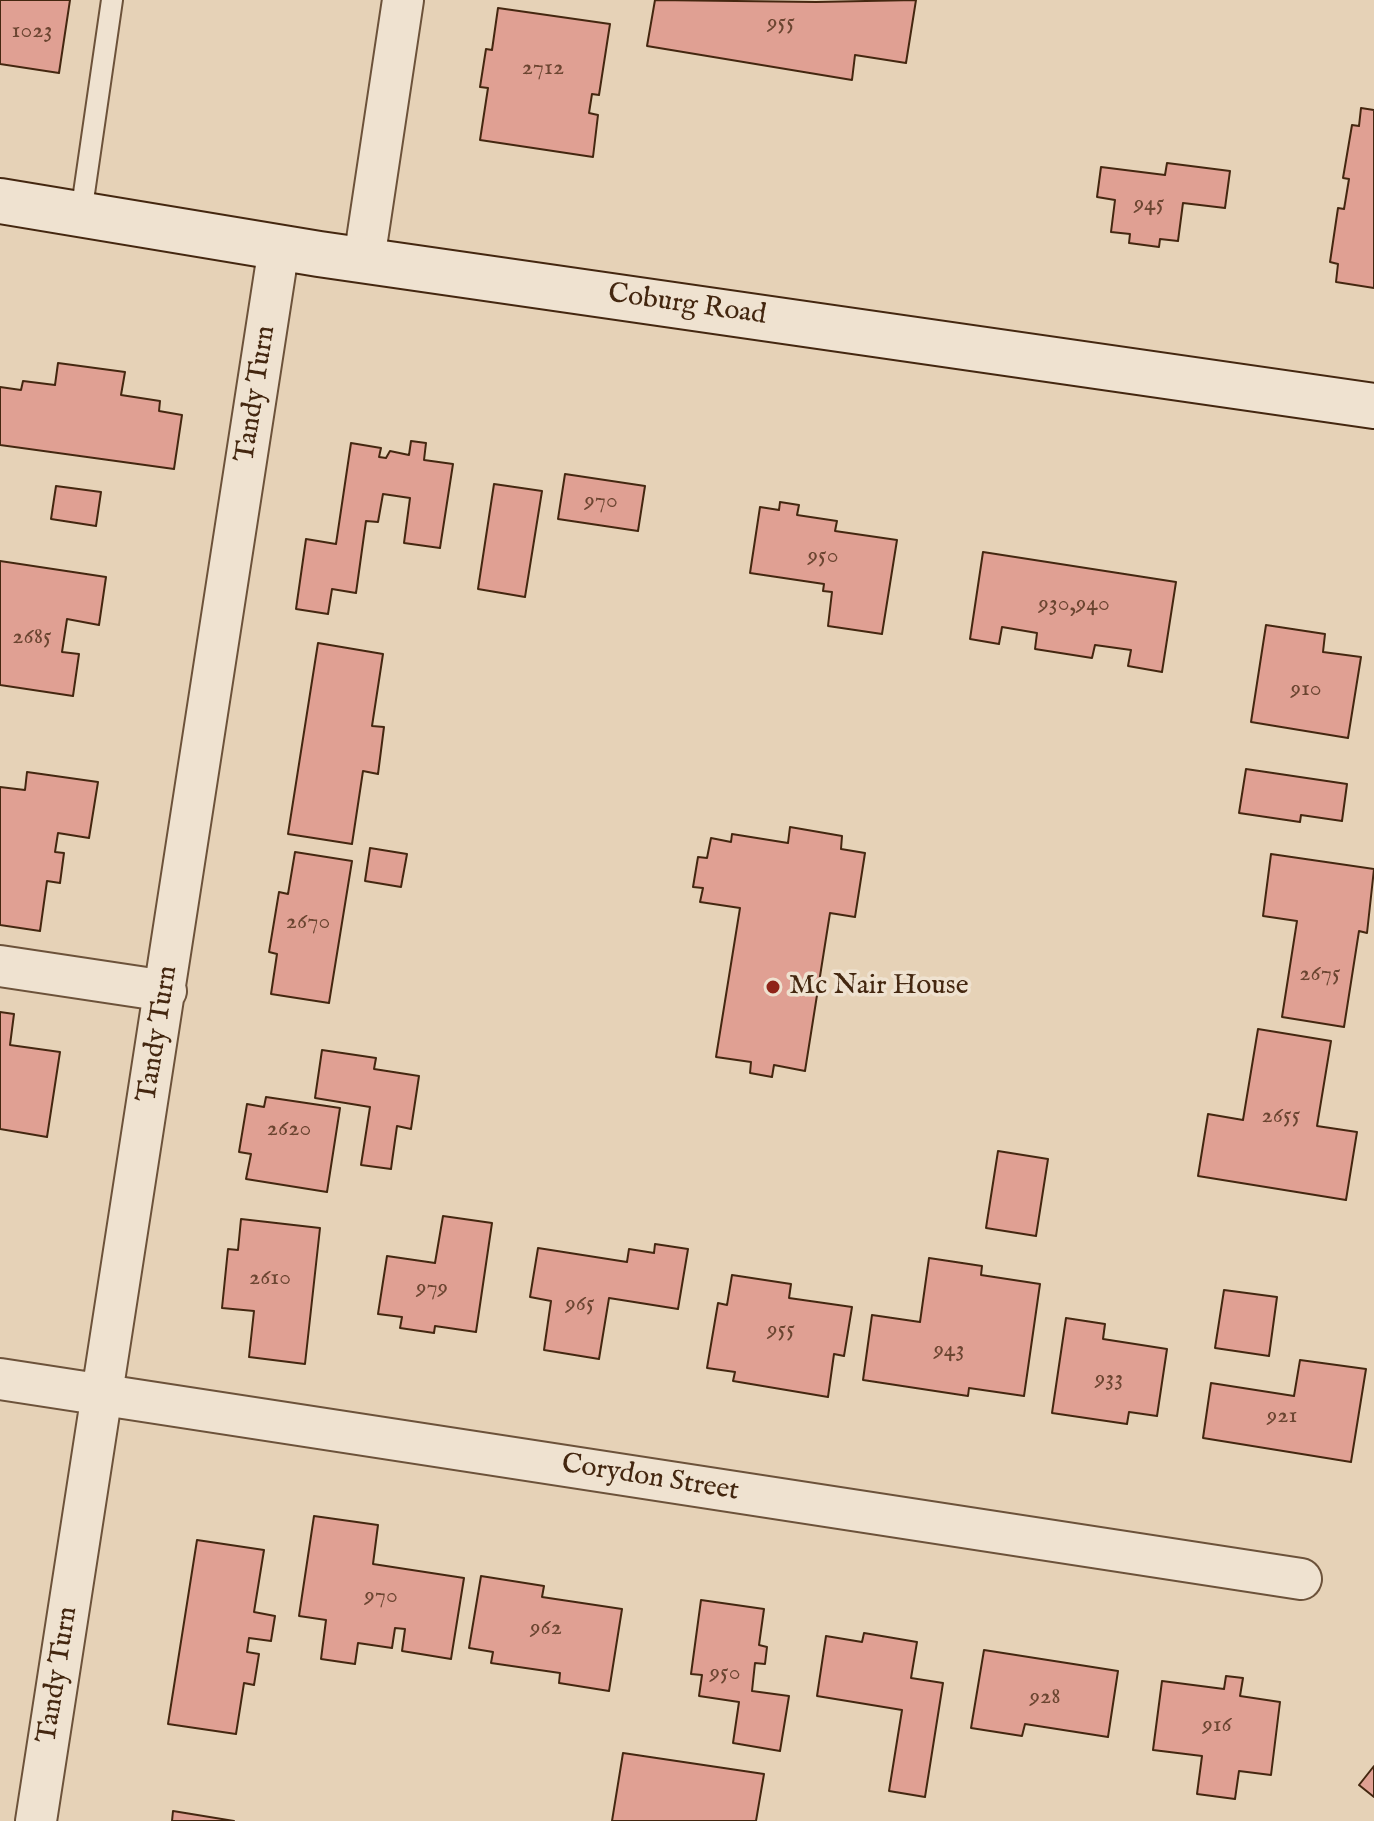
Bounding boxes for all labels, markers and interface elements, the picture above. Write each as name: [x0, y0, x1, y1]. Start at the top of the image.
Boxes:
house number: 955: [767, 10, 795, 38]
house number: 1023: [12, 18, 52, 46]
house number: 2712: [522, 55, 564, 83]
house number: 945: [1134, 191, 1164, 219]
street label: Coburg Road: [606, 278, 768, 334]
street label: Tandy Turn: [230, 323, 284, 465]
house number: 970: [584, 488, 618, 516]
house number: 950: [808, 543, 838, 571]
house number: 930,940: [1038, 591, 1110, 619]
house number: 2685: [12, 624, 52, 652]
house number: 910: [1290, 676, 1322, 704]
house number: 2670: [286, 909, 330, 937]
house number: 2675: [1299, 961, 1341, 989]
street label: Tandy Turn: [132, 963, 186, 1105]
place label: Mc Nair House: [789, 970, 969, 1004]
marker: Mc Nair House: [764, 978, 782, 996]
house number: 2655: [1262, 1103, 1300, 1131]
house number: 2620: [267, 1116, 311, 1144]
house number: 2610: [249, 1265, 291, 1293]
house number: 979: [416, 1275, 448, 1303]
house number: 965: [565, 1291, 595, 1319]
house number: 955: [767, 1317, 795, 1345]
house number: 943: [933, 1337, 965, 1365]
house number: 933: [1095, 1366, 1123, 1394]
house number: 921: [1267, 1403, 1297, 1431]
street label: Corydon Street: [559, 1448, 741, 1510]
house number: 970: [364, 1583, 398, 1611]
street label: Tandy Turn: [32, 1604, 86, 1746]
house number: 962: [530, 1615, 562, 1643]
house number: 950: [710, 1660, 740, 1688]
house number: 928: [1029, 1684, 1061, 1712]
house number: 916: [1202, 1712, 1232, 1740]

